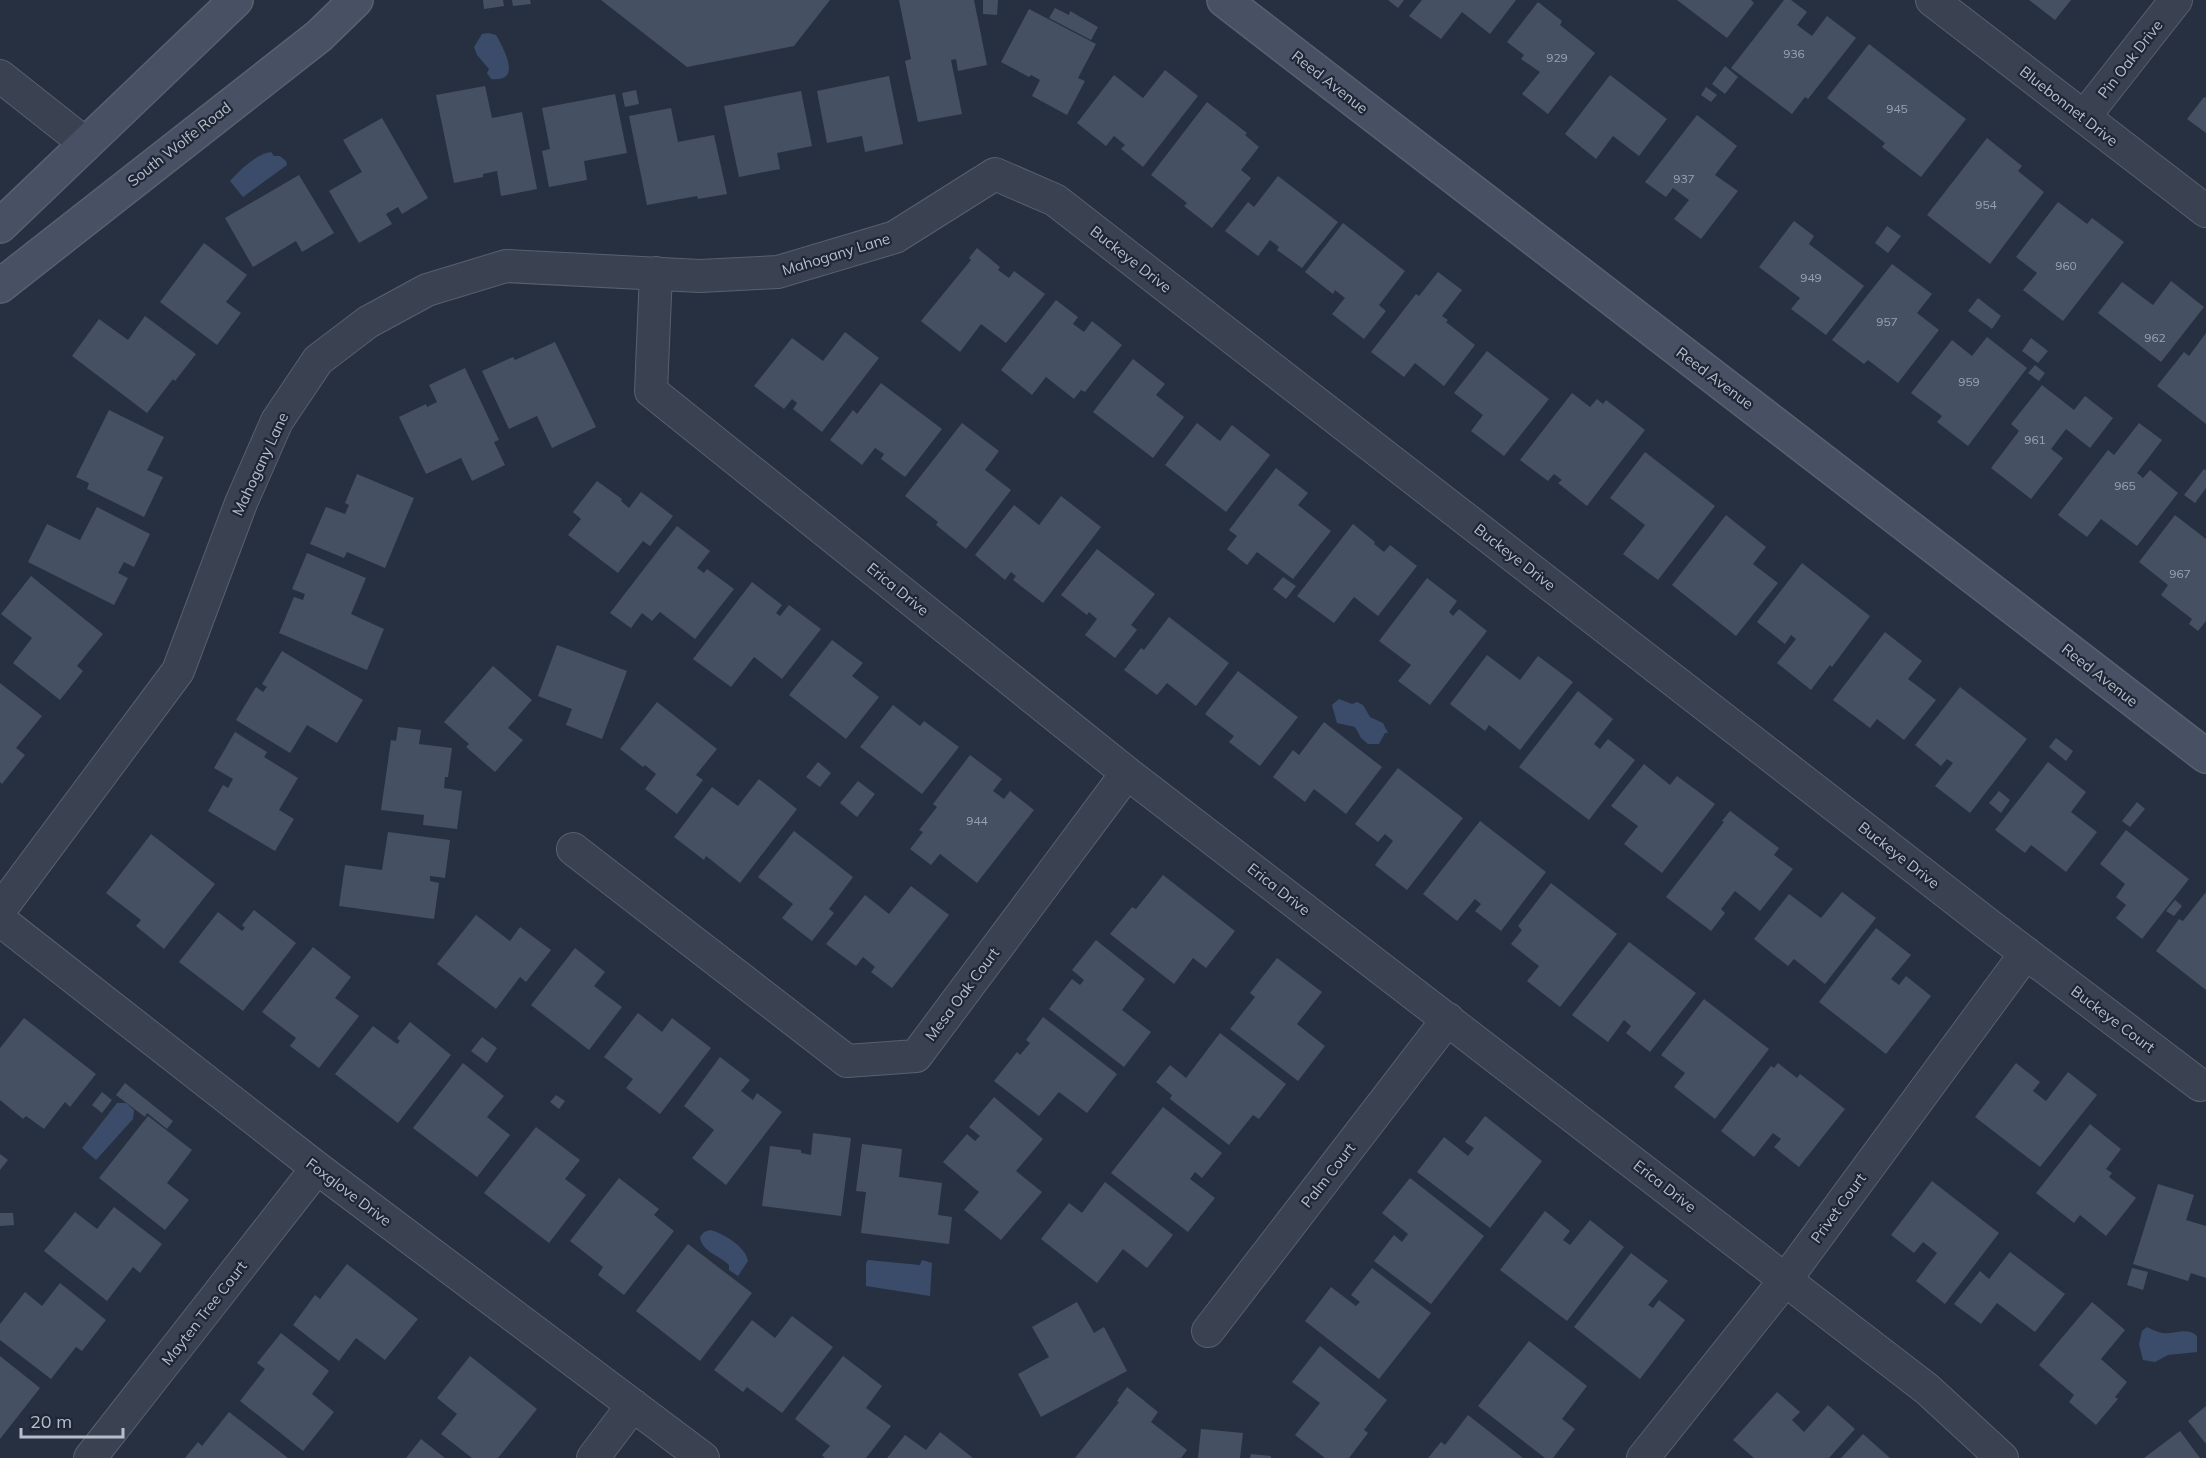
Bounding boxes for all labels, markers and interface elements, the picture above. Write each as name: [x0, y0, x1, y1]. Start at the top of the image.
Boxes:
street label: Pin Oak Drive: [2093, 16, 2167, 102]
street label: Reed Avenue: [1288, 46, 1372, 118]
house number: 936: [1783, 46, 1805, 61]
house number: 929: [1546, 50, 1568, 65]
street label: Bluebonnet Drive: [2016, 62, 2122, 150]
street label: South Wolfe Road: [123, 98, 235, 190]
house number: 945: [1886, 101, 1908, 116]
house number: 937: [1673, 171, 1695, 186]
house number: 954: [1975, 197, 1997, 212]
street label: Buckeye Drive: [1087, 221, 1175, 297]
street label: Mahogany Lane: [780, 229, 892, 279]
house number: 960: [2055, 258, 2077, 273]
house number: 949: [1800, 270, 1822, 285]
house number: 957: [1876, 314, 1898, 329]
house number: 962: [2144, 330, 2166, 345]
street label: Reed Avenue: [1673, 343, 1757, 413]
house number: 959: [1958, 374, 1980, 389]
street label: Mahogany Lane: [228, 409, 292, 519]
house number: 961: [2024, 432, 2046, 447]
house number: 965: [2114, 478, 2136, 493]
street label: Buckeye Drive: [1471, 519, 1559, 595]
street label: Erica Drive: [863, 558, 933, 620]
house number: 967: [2169, 566, 2191, 581]
street label: Reed Avenue: [2058, 639, 2142, 711]
house number: 944: [966, 813, 988, 828]
street label: Buckeye Drive: [1855, 817, 1943, 893]
street label: Erica Drive: [1244, 859, 1314, 919]
street label: Mesa Oak Court: [921, 944, 1003, 1044]
street label: Buckeye Court: [2067, 981, 2159, 1057]
street label: Palm Court: [1297, 1139, 1359, 1211]
street label: Foxglove Drive: [303, 1154, 395, 1230]
street label: Erica Drive: [1630, 1156, 1700, 1216]
street label: Privet Court: [1806, 1169, 1870, 1247]
street label: Mayten Tree Court: [157, 1257, 251, 1369]
scale bar: [21, 1401, 123, 1439]
text: 20 m: [30, 1410, 72, 1433]

